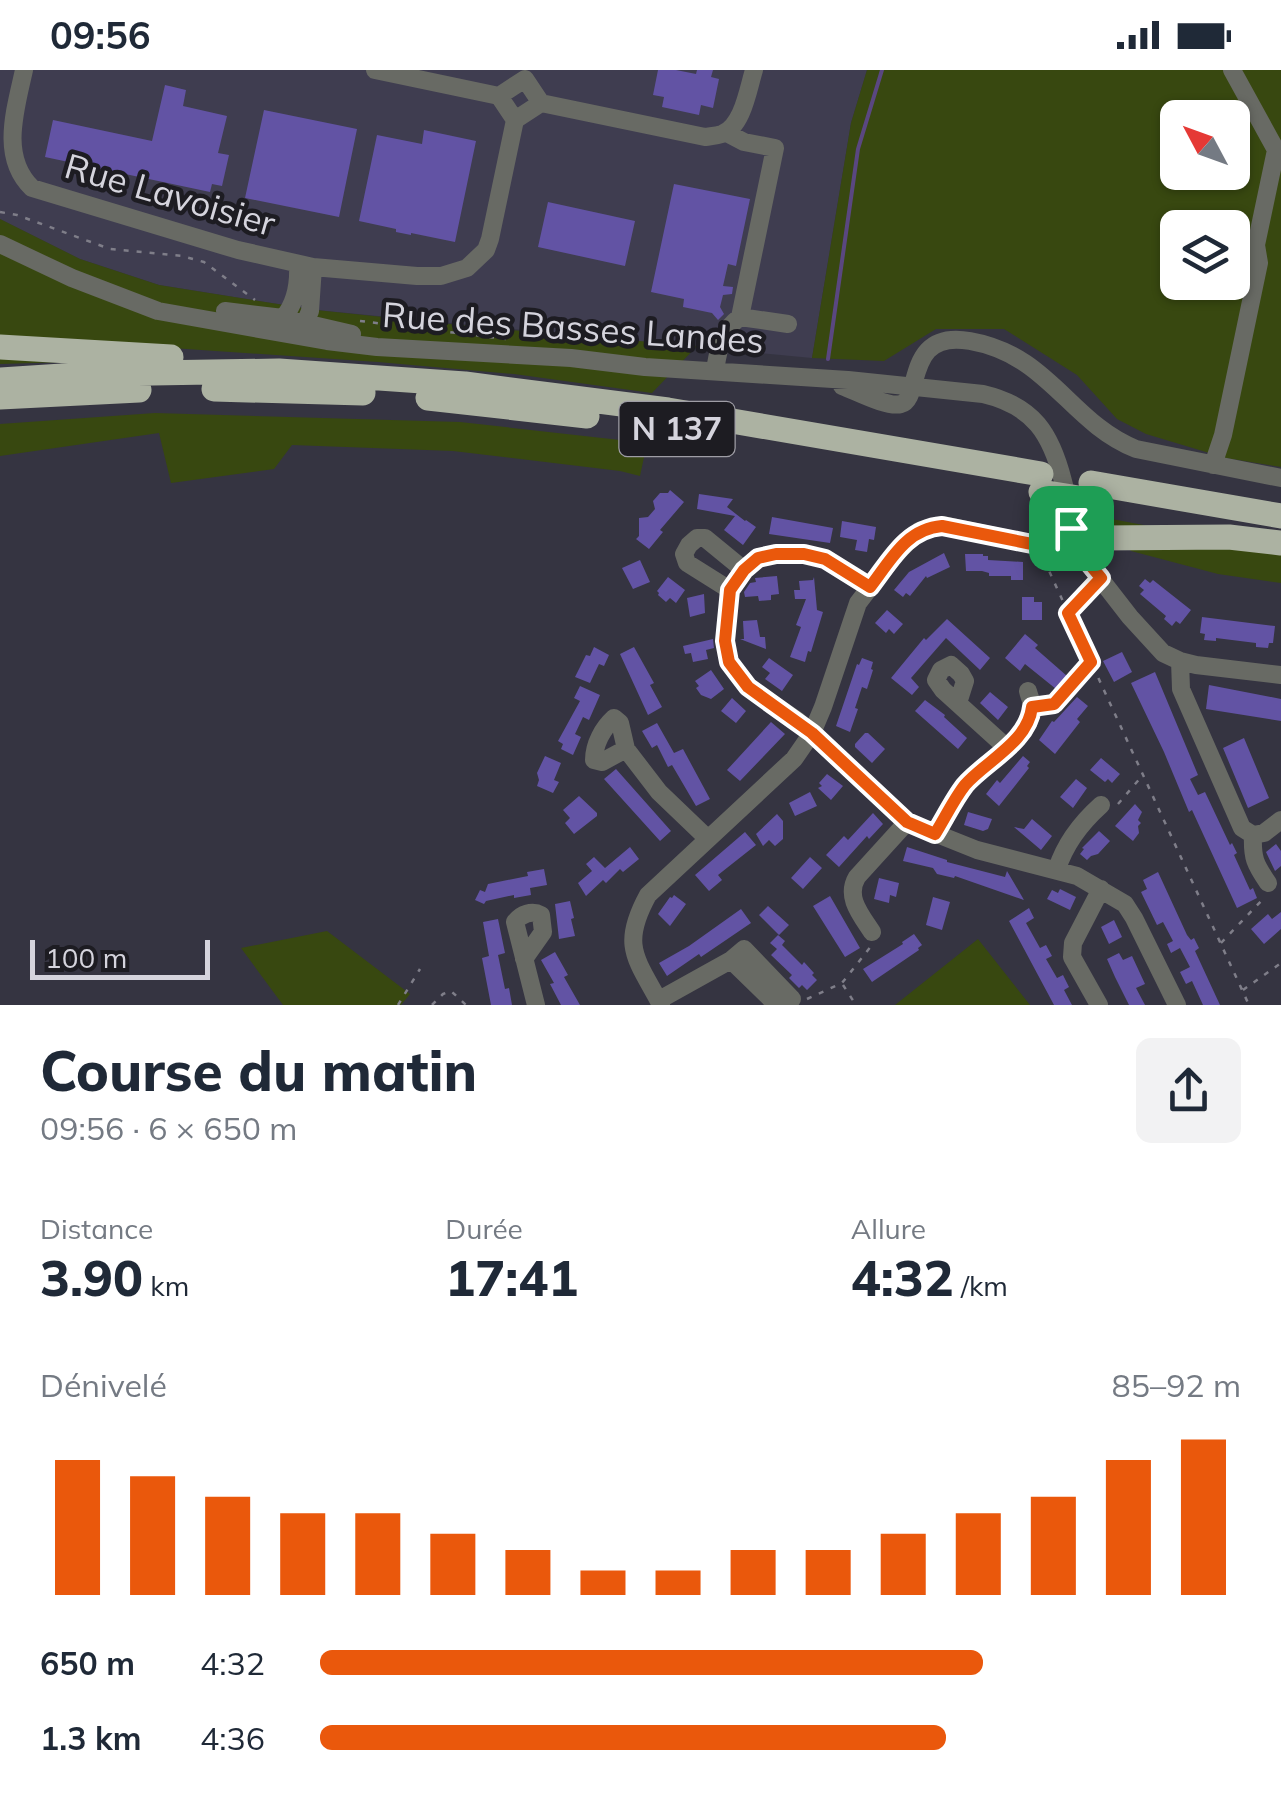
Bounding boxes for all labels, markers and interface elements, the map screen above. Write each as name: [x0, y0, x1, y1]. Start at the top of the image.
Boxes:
text: 09:56: [50, 11, 151, 59]
north arrow: [1160, 100, 1250, 190]
map controls: [1160, 100, 1250, 300]
street label: Rue Lavoisier: [60, 143, 281, 245]
button: layers: [1160, 210, 1250, 300]
street label: Rue des Basses Landes: [381, 292, 765, 362]
road number: N 137: [620, 402, 734, 456]
pin: [1029, 486, 1114, 571]
icon: arrive: [1044, 501, 1099, 556]
scale bar: [30, 935, 210, 980]
text: 100 m: [45, 940, 127, 975]
text: Course du matin: [40, 1036, 477, 1105]
button: share: [1136, 1038, 1241, 1143]
text: 09:56 · 6 × 650 m: [40, 1108, 297, 1148]
text: Distance: [40, 1211, 153, 1246]
text: Durée: [445, 1211, 523, 1246]
text: Allure: [851, 1211, 926, 1246]
text: 3.90: [40, 1246, 143, 1309]
text: 17:41: [445, 1246, 578, 1309]
text: 4:32: [851, 1246, 954, 1309]
text: km: [143, 1268, 189, 1303]
text: /km: [954, 1268, 1008, 1303]
text: Dénivelé: [40, 1365, 167, 1405]
text: 85–92 m: [1112, 1365, 1241, 1405]
text: 650 m: [40, 1643, 135, 1683]
text: 4:32: [200, 1643, 265, 1683]
text: 1.3 km: [40, 1718, 142, 1758]
text: 4:36: [200, 1718, 265, 1758]

